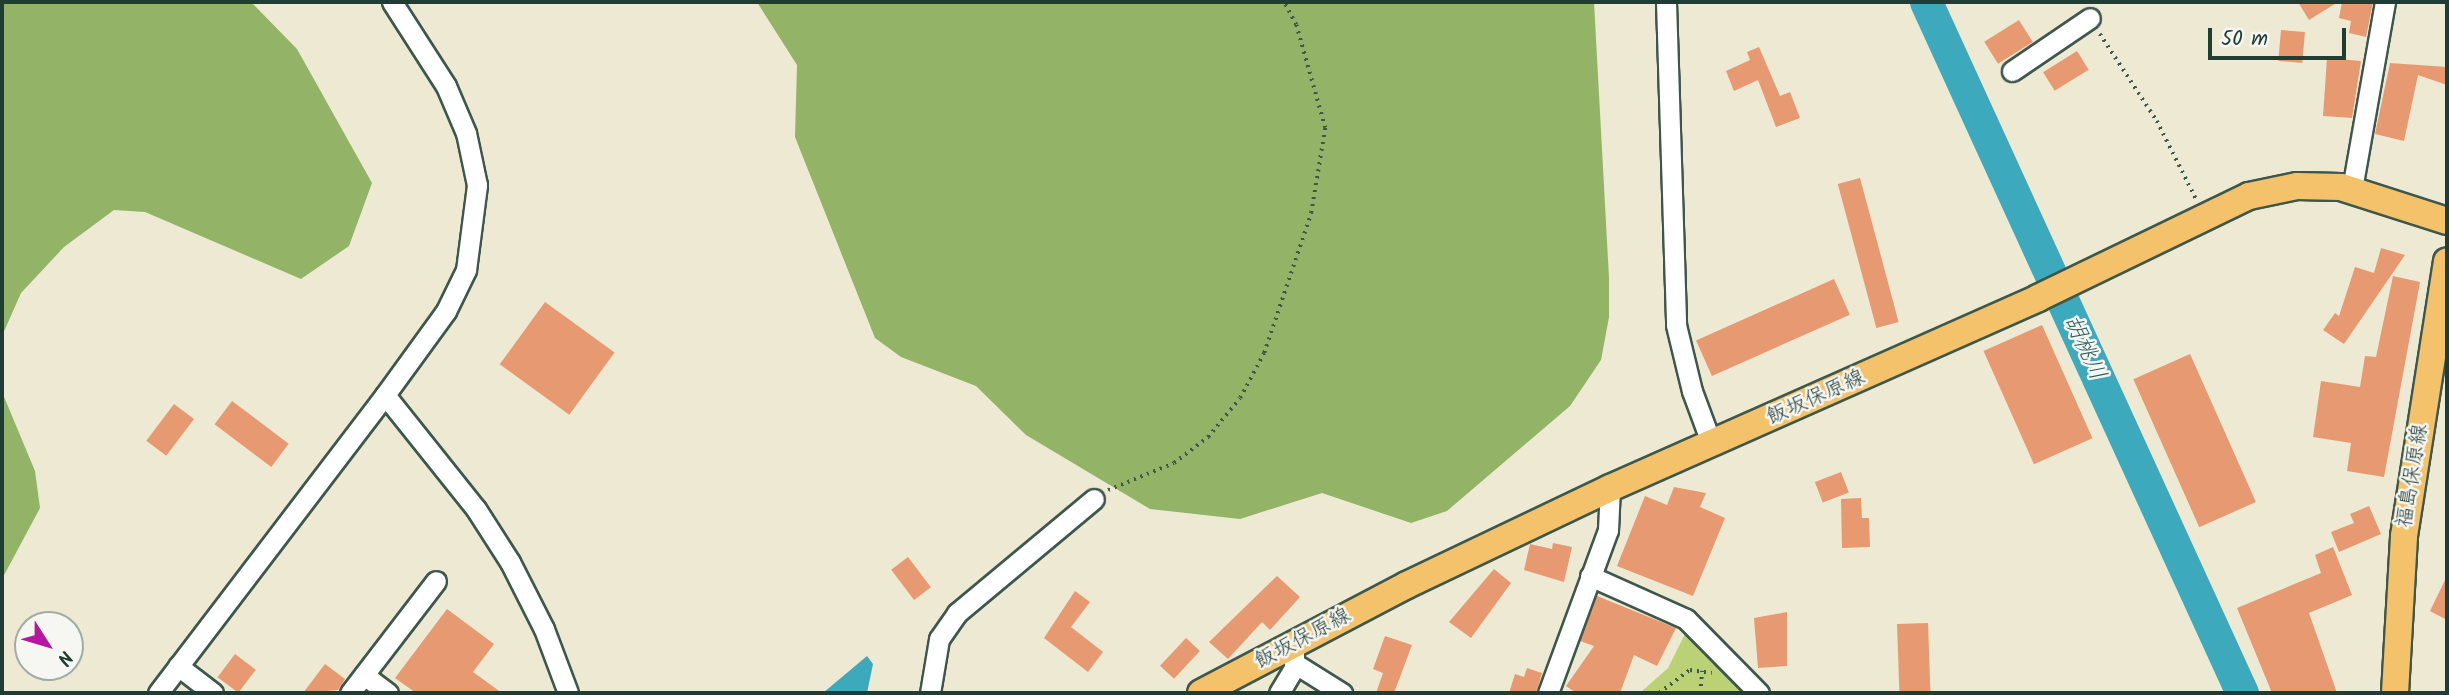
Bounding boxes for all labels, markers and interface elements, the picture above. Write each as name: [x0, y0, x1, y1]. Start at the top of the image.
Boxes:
scale bar: [2211, 14, 2349, 58]
text: 50 m: [2221, 23, 2268, 56]
water label: 胡桃川: [2057, 311, 2111, 385]
street label: 飯坂保原線: [1763, 365, 1869, 431]
street label: 福島保原線: [2392, 422, 2434, 530]
street label: 飯坂保原線: [1251, 603, 1355, 675]
north arrow: [14, 611, 84, 681]
text: N: [49, 644, 80, 671]

